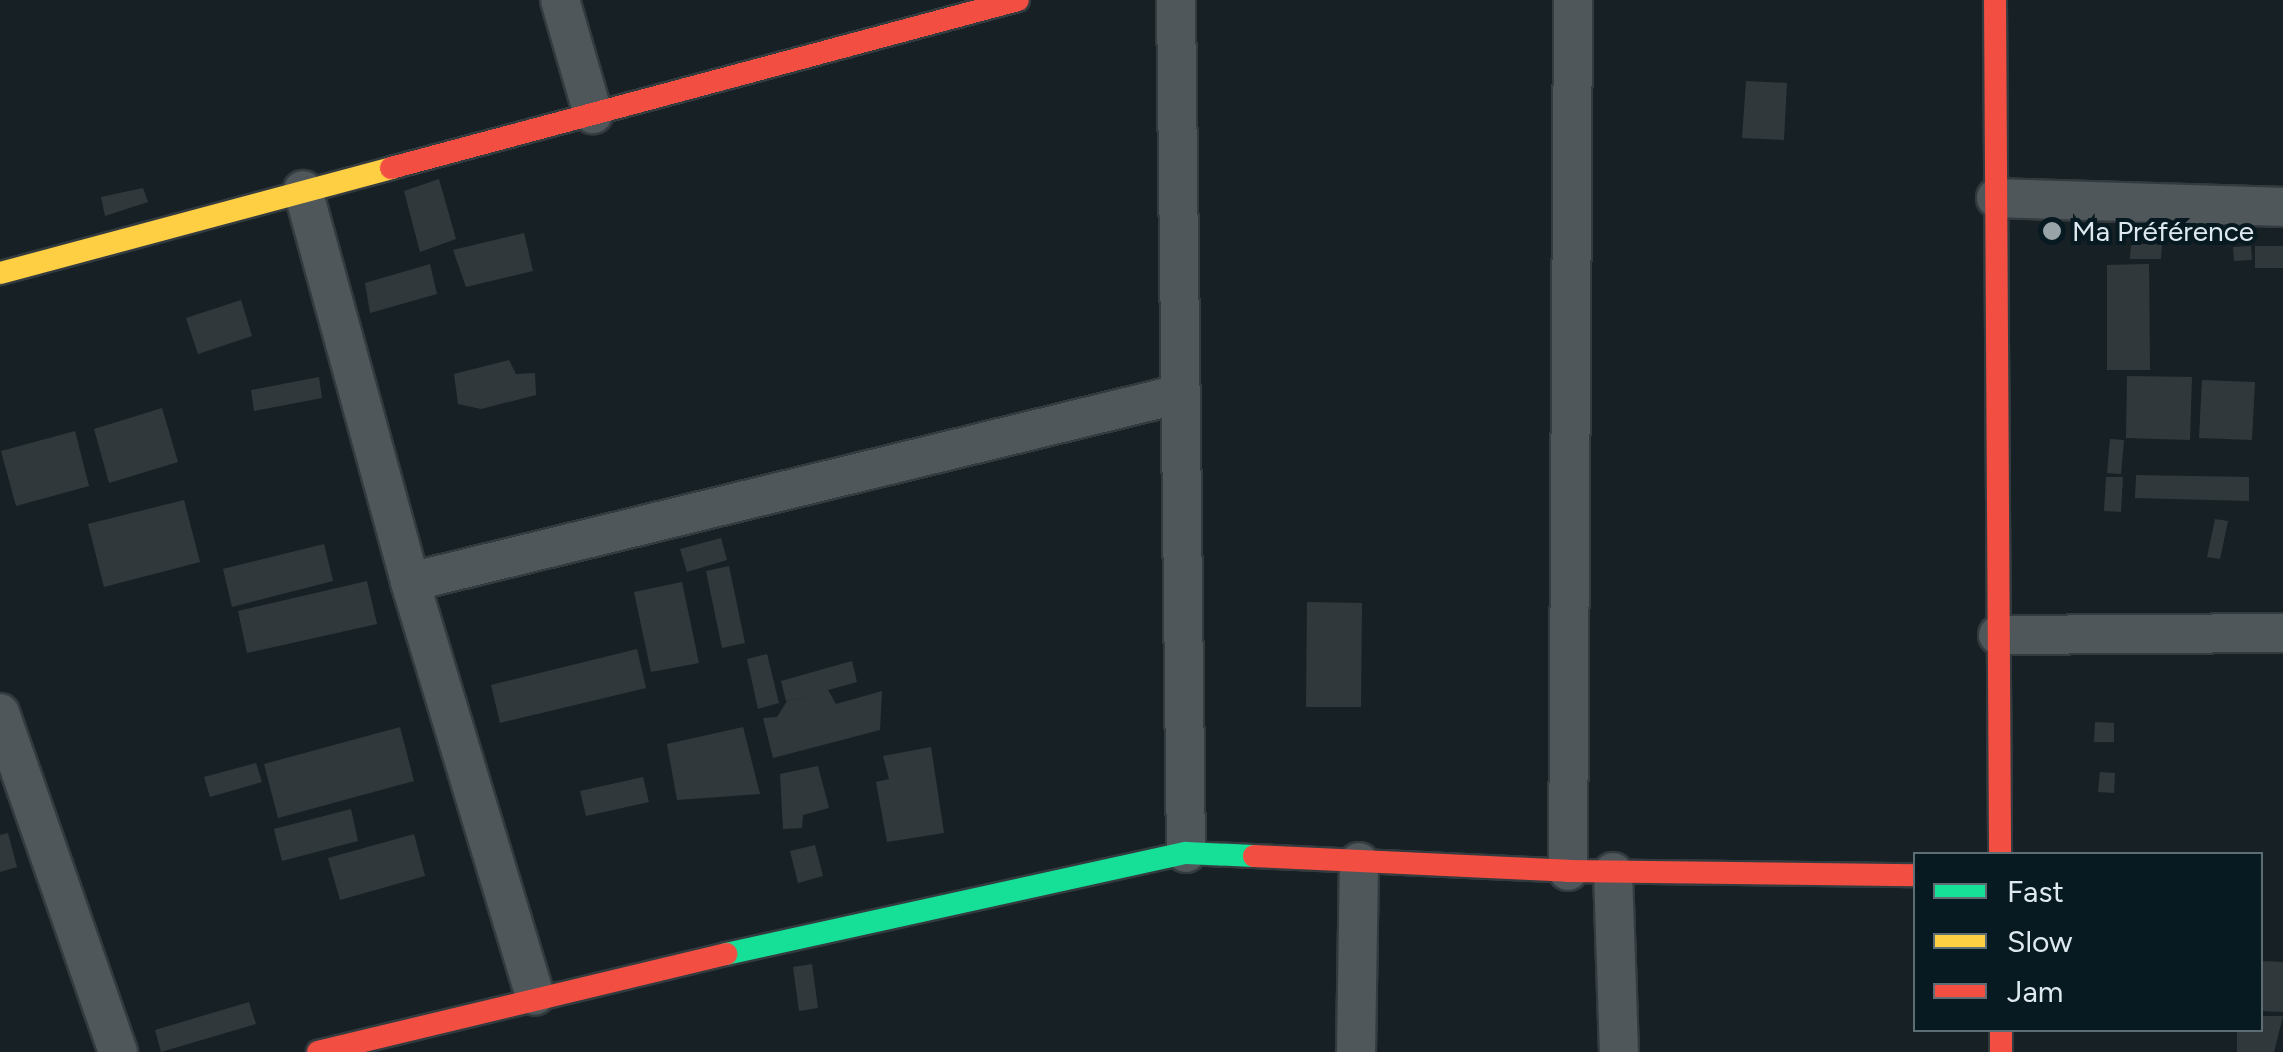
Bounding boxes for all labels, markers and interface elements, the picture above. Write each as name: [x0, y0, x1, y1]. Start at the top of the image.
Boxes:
place label: Ma Préférence: [2072, 214, 2254, 248]
marker: Ma Préférence: [2041, 220, 2063, 242]
legend: [1913, 852, 2263, 1032]
text: Fast: [2007, 873, 2064, 910]
text: Slow: [2007, 923, 2073, 960]
text: Jam: [2007, 973, 2063, 1010]

